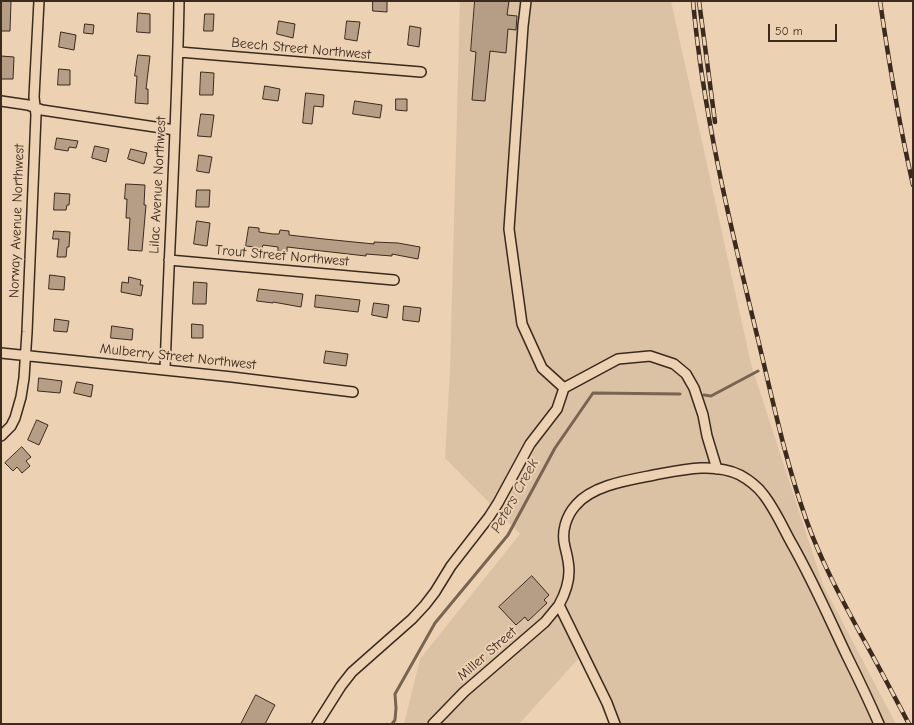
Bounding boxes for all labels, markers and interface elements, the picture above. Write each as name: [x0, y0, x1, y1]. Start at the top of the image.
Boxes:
scale bar: [770, 16, 839, 42]
text: 50 m: [775, 24, 803, 38]
street label: Beech Street Northwest: [231, 35, 371, 63]
street label: Lilac Avenue Northwest: [146, 116, 170, 254]
street label: Norway Avenue Northwest: [6, 144, 28, 298]
street label: Trout Street Northwest: [214, 242, 350, 270]
street label: Mulberry Street Northwest: [99, 340, 257, 374]
water label: Peters Creek: [487, 456, 543, 536]
street label: Miller Street: [454, 624, 520, 684]

